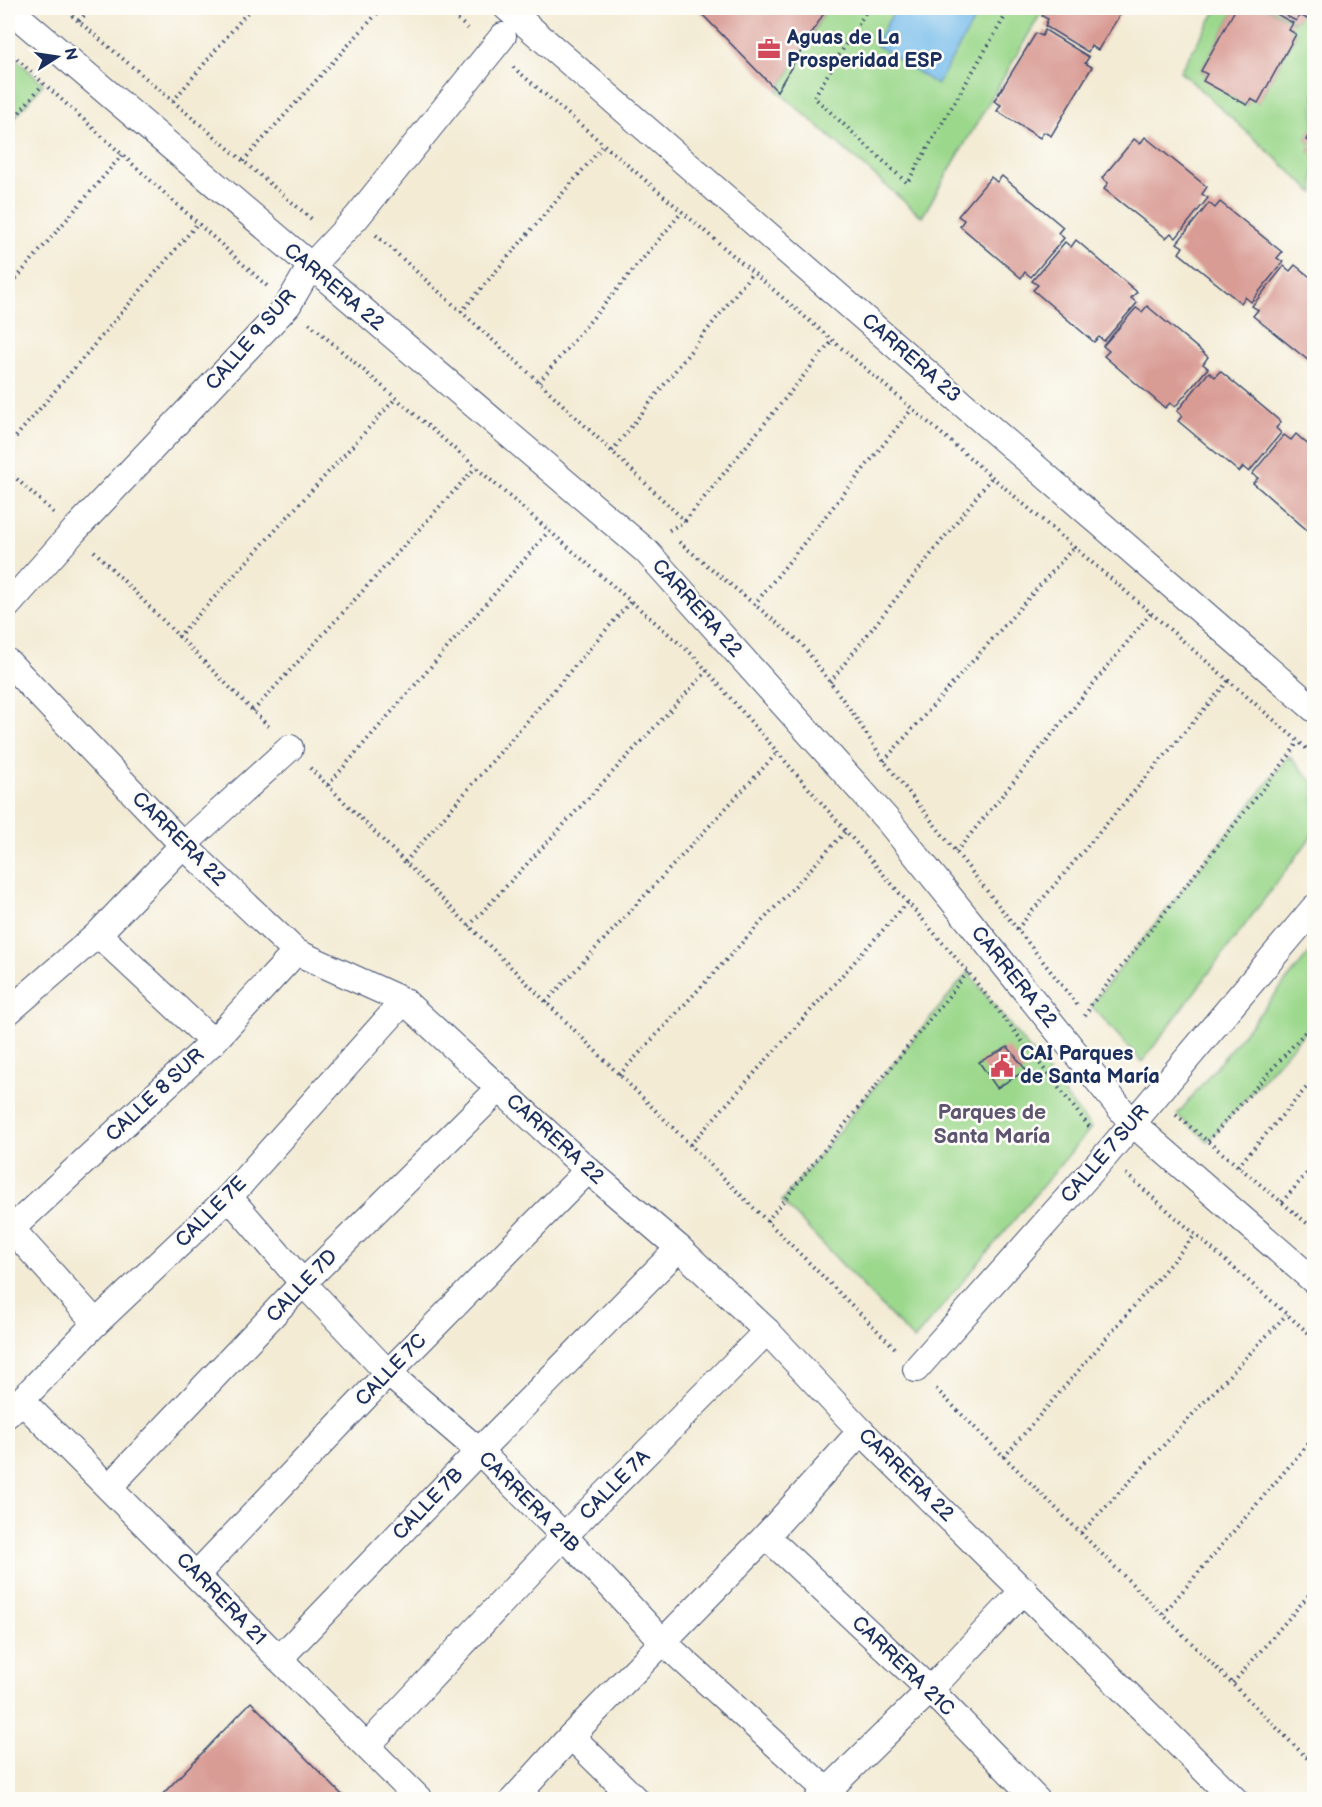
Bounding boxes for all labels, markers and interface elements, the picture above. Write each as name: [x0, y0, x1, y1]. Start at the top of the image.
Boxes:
place label: Aguas de La Prosperidad ESP: [786, 26, 942, 73]
north arrow: [27, 27, 87, 87]
office icon: Aguas de La Prosperidad ESP: [756, 36, 782, 62]
text: N: [60, 46, 81, 62]
street label: CARRERA 22: [279, 238, 389, 336]
street label: CALLE 9 SUR: [201, 285, 301, 395]
street label: CARRERA 23: [856, 308, 966, 408]
street label: CARRERA 22: [647, 554, 747, 662]
street label: CARRERA 22: [127, 787, 231, 891]
street label: CARRERA 22: [966, 921, 1062, 1033]
place label: CAI Parques de Santa María: [1020, 1042, 1160, 1089]
street label: CALLE 8 SUR: [101, 1043, 209, 1147]
public building icon: CAI Parques de Santa María: [989, 1053, 1015, 1079]
street label: CARRERA 22: [501, 1089, 609, 1189]
district label: Parques de Santa María: [934, 1100, 1050, 1149]
street label: CALLE 7 SUR: [1056, 1100, 1154, 1208]
street label: CALLE 7E: [171, 1172, 251, 1252]
street label: CALLE 7D: [261, 1245, 343, 1327]
street label: CALLE 7C: [351, 1329, 431, 1411]
street label: CARRERA 22: [853, 1423, 959, 1527]
street label: CALLE 7A: [575, 1444, 656, 1525]
street label: CARRERA 21B: [474, 1447, 585, 1558]
street label: CALLE 7B: [388, 1463, 468, 1545]
street label: CARRERA 21: [171, 1548, 271, 1650]
street label: CARRERA 21C: [847, 1611, 959, 1721]

